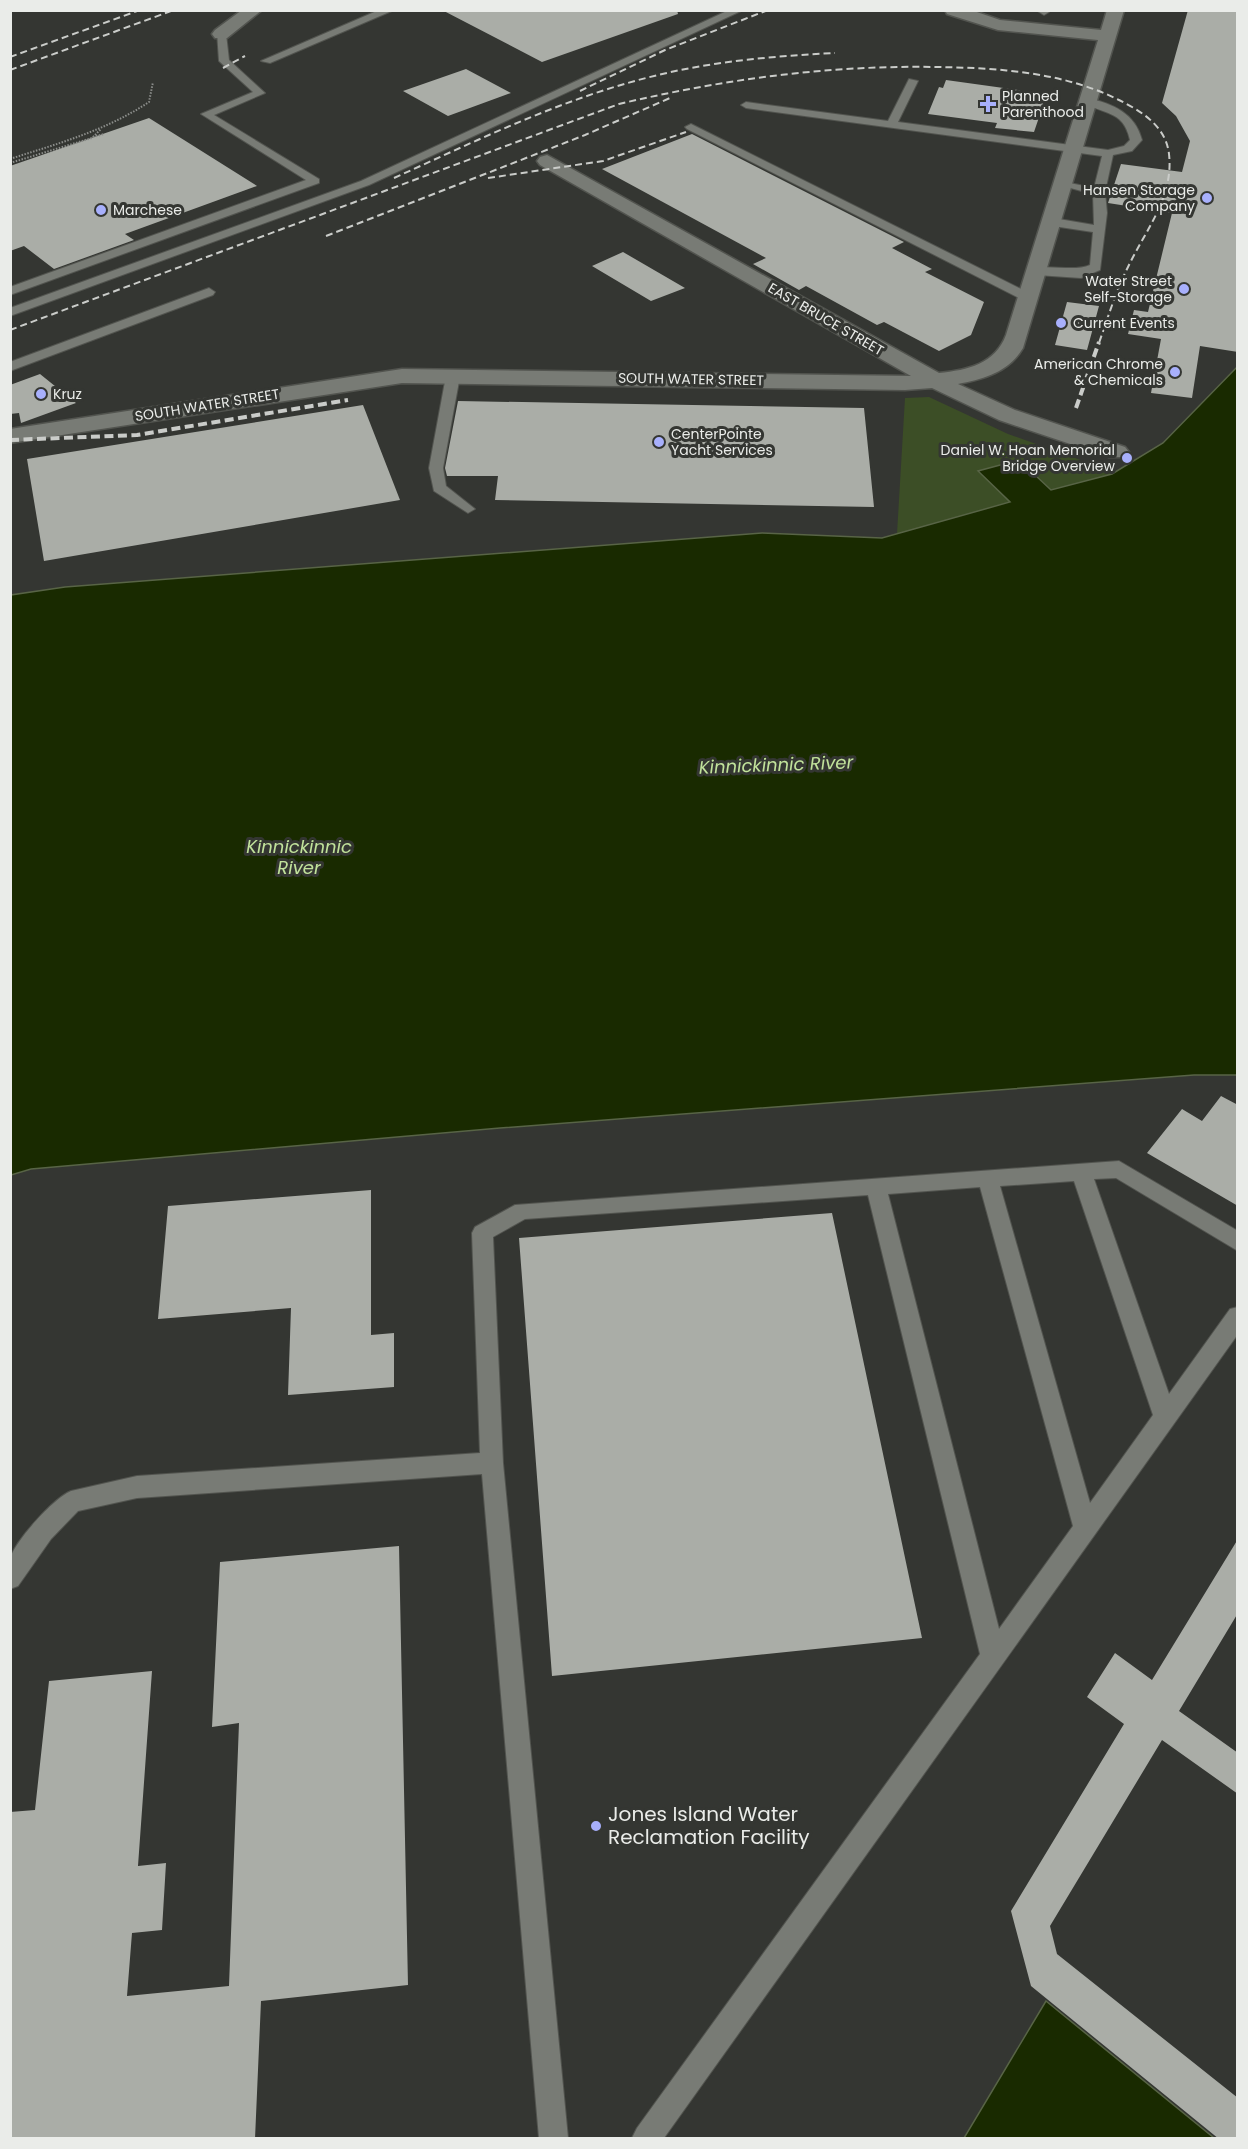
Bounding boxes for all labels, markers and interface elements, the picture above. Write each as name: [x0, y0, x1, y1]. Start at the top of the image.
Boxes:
place label: Planned Parenthood: [1002, 86, 1084, 122]
marker: Planned Parenthood: [979, 95, 997, 113]
place label: Hansen Storage Company: [1083, 180, 1195, 216]
marker: Hansen Storage Company: [1200, 191, 1214, 205]
place label: Marchese: [113, 200, 182, 220]
marker: Marchese: [94, 203, 108, 217]
place label: Water Street Self-Storage: [1084, 271, 1172, 307]
street label: EAST BRUCE STREET: [764, 278, 888, 361]
marker: Water Street Self-Storage: [1177, 282, 1191, 296]
place label: Current Events: [1073, 313, 1175, 333]
marker: Current Events: [1054, 316, 1068, 330]
place label: American Chrome & Chemicals: [1034, 354, 1163, 390]
marker: American Chrome & Chemicals: [1168, 365, 1182, 379]
street label: SOUTH WATER STREET: [618, 368, 765, 390]
place label: Kruz: [53, 384, 82, 404]
street label: SOUTH WATER STREET: [133, 384, 281, 426]
marker: Kruz: [34, 387, 48, 401]
place label: CenterPointe Yacht Services: [671, 424, 773, 460]
marker: CenterPointe Yacht Services: [652, 435, 666, 449]
place label: Daniel W. Hoan Memorial Bridge Overview: [941, 440, 1116, 476]
marker: Daniel W. Hoan Memorial Bridge Overview: [1120, 451, 1134, 465]
water label: Kinnickinnic River: [698, 749, 855, 780]
water label: Kinnickinnic River: [246, 834, 352, 880]
place label: Jones Island Water Reclamation Facility: [608, 1800, 809, 1851]
marker: Jones Island Water Reclamation Facility: [589, 1819, 603, 1833]

